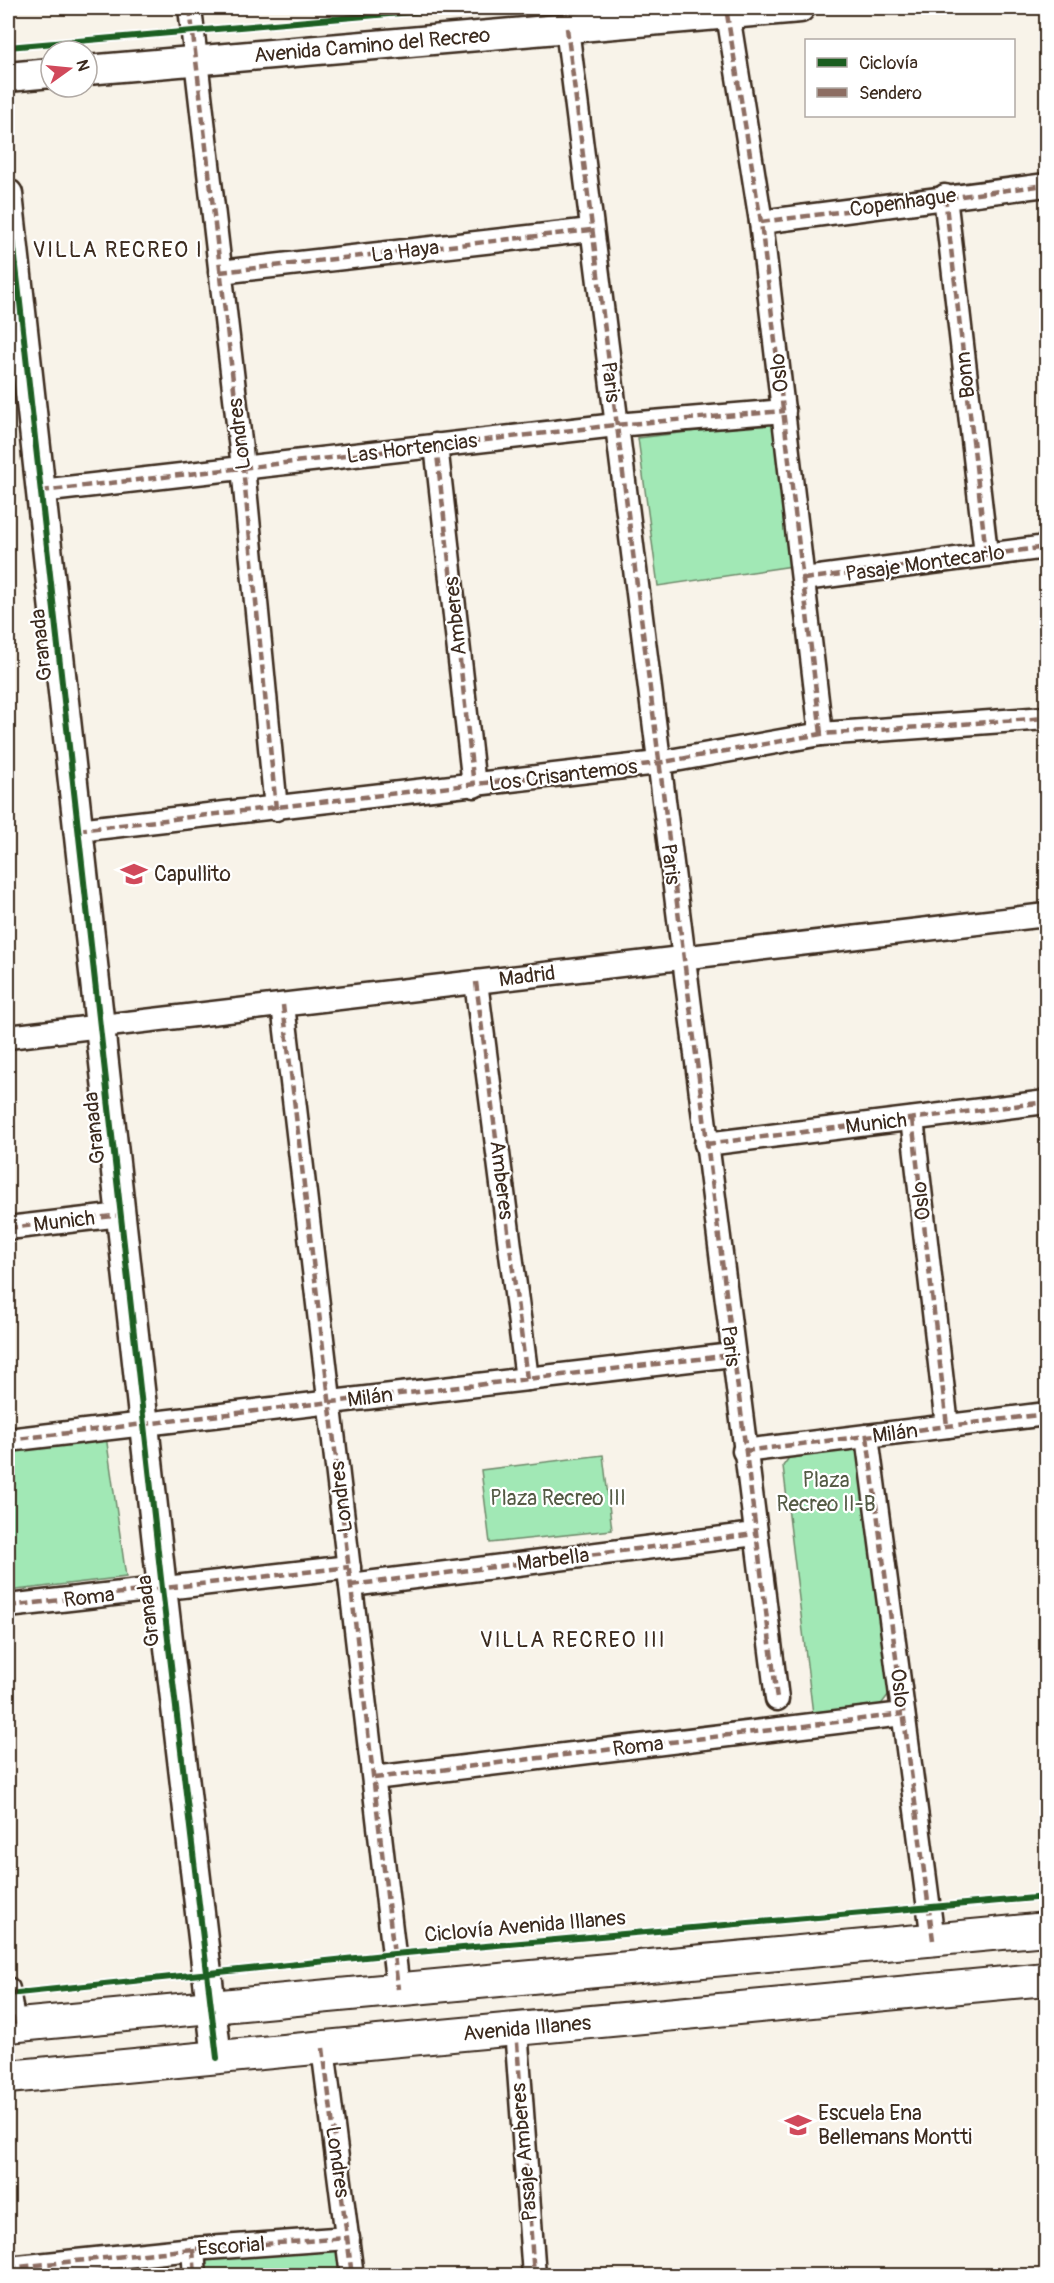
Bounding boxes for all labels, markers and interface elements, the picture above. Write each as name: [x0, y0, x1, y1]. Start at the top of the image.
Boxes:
street label: Avenida Camino del Recreo: [253, 22, 491, 69]
north arrow: [39, 39, 99, 99]
legend: [805, 39, 1015, 117]
text: Ciclovía: [859, 52, 918, 75]
text: N: [71, 58, 94, 73]
text: Sendero: [859, 82, 922, 105]
street label: Copenhague: [848, 182, 959, 223]
street label: La Haya: [370, 234, 440, 269]
district label: VILLA RECREO I: [32, 236, 204, 264]
street label: Bonn: [950, 350, 981, 400]
street label: Oslo: [764, 352, 795, 394]
street label: Paris: [595, 360, 626, 405]
street label: Londres: [222, 396, 257, 471]
street label: Las Hortencias: [345, 427, 480, 470]
street label: Pasaje Montecarlo: [844, 539, 1006, 588]
street label: Amberes: [438, 574, 473, 657]
street label: Granada: [24, 608, 59, 682]
street label: Los Crisantemos: [487, 753, 639, 798]
street label: Paris: [655, 842, 686, 887]
school or university icon: Capullito: [119, 859, 149, 889]
place label: Capullito: [154, 861, 231, 888]
street label: Madrid: [497, 960, 557, 993]
street label: Granada: [77, 1091, 112, 1165]
street label: Munich: [844, 1106, 908, 1141]
street label: Amberes: [483, 1139, 520, 1222]
street label: Oslo: [906, 1180, 937, 1222]
street label: Munich: [32, 1204, 96, 1239]
street label: Paris: [715, 1324, 746, 1369]
street label: Milán: [346, 1381, 394, 1414]
street label: Milán: [871, 1417, 919, 1450]
street label: Londres: [324, 1459, 359, 1534]
park label: Plaza Recreo II-B: [776, 1467, 876, 1518]
park label: Plaza Recreo III: [490, 1485, 626, 1512]
street label: Marbella: [515, 1542, 591, 1577]
street label: Granada: [131, 1573, 166, 1648]
street label: Roma: [62, 1581, 116, 1614]
district label: VILLA RECREO III: [480, 1626, 666, 1654]
street label: Oslo: [884, 1667, 915, 1709]
street label: Roma: [611, 1730, 665, 1763]
street label: Ciclovía Avenida Illanes: [423, 1904, 627, 1949]
street label: Avenida Illanes: [462, 2009, 593, 2048]
street label: Pasaje Amberes: [505, 2081, 544, 2222]
place label: Escuela Ena Bellemans Montti: [818, 2100, 972, 2151]
school or university icon: Escuela Ena Bellemans Montti: [783, 2110, 813, 2140]
street label: Londres: [319, 2125, 356, 2200]
street label: Escorial: [196, 2231, 266, 2262]

